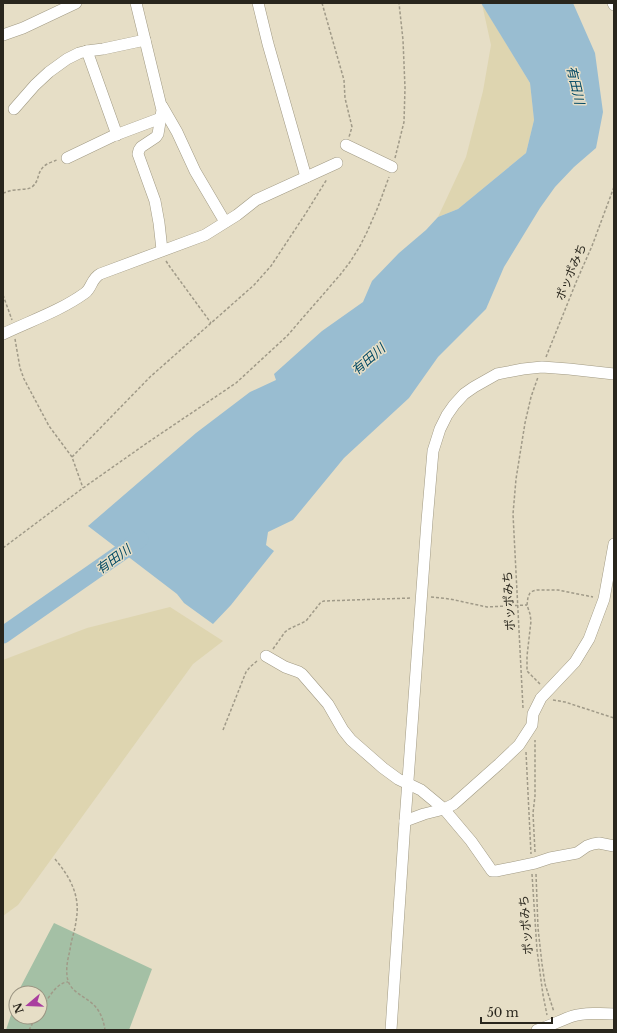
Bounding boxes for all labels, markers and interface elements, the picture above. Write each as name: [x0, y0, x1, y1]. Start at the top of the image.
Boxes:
water label: 有田川: [563, 64, 589, 108]
street label: ポッポみち: [552, 241, 589, 302]
water label: 有田川: [348, 339, 390, 379]
water label: 有田川: [93, 540, 136, 578]
street label: ポッポみち: [499, 571, 518, 631]
street label: ポッポみち: [515, 894, 536, 956]
north arrow: [8, 985, 48, 1025]
scale bar: [481, 999, 552, 1025]
text: N: [10, 1000, 27, 1015]
text: 50 m: [487, 1005, 519, 1020]

